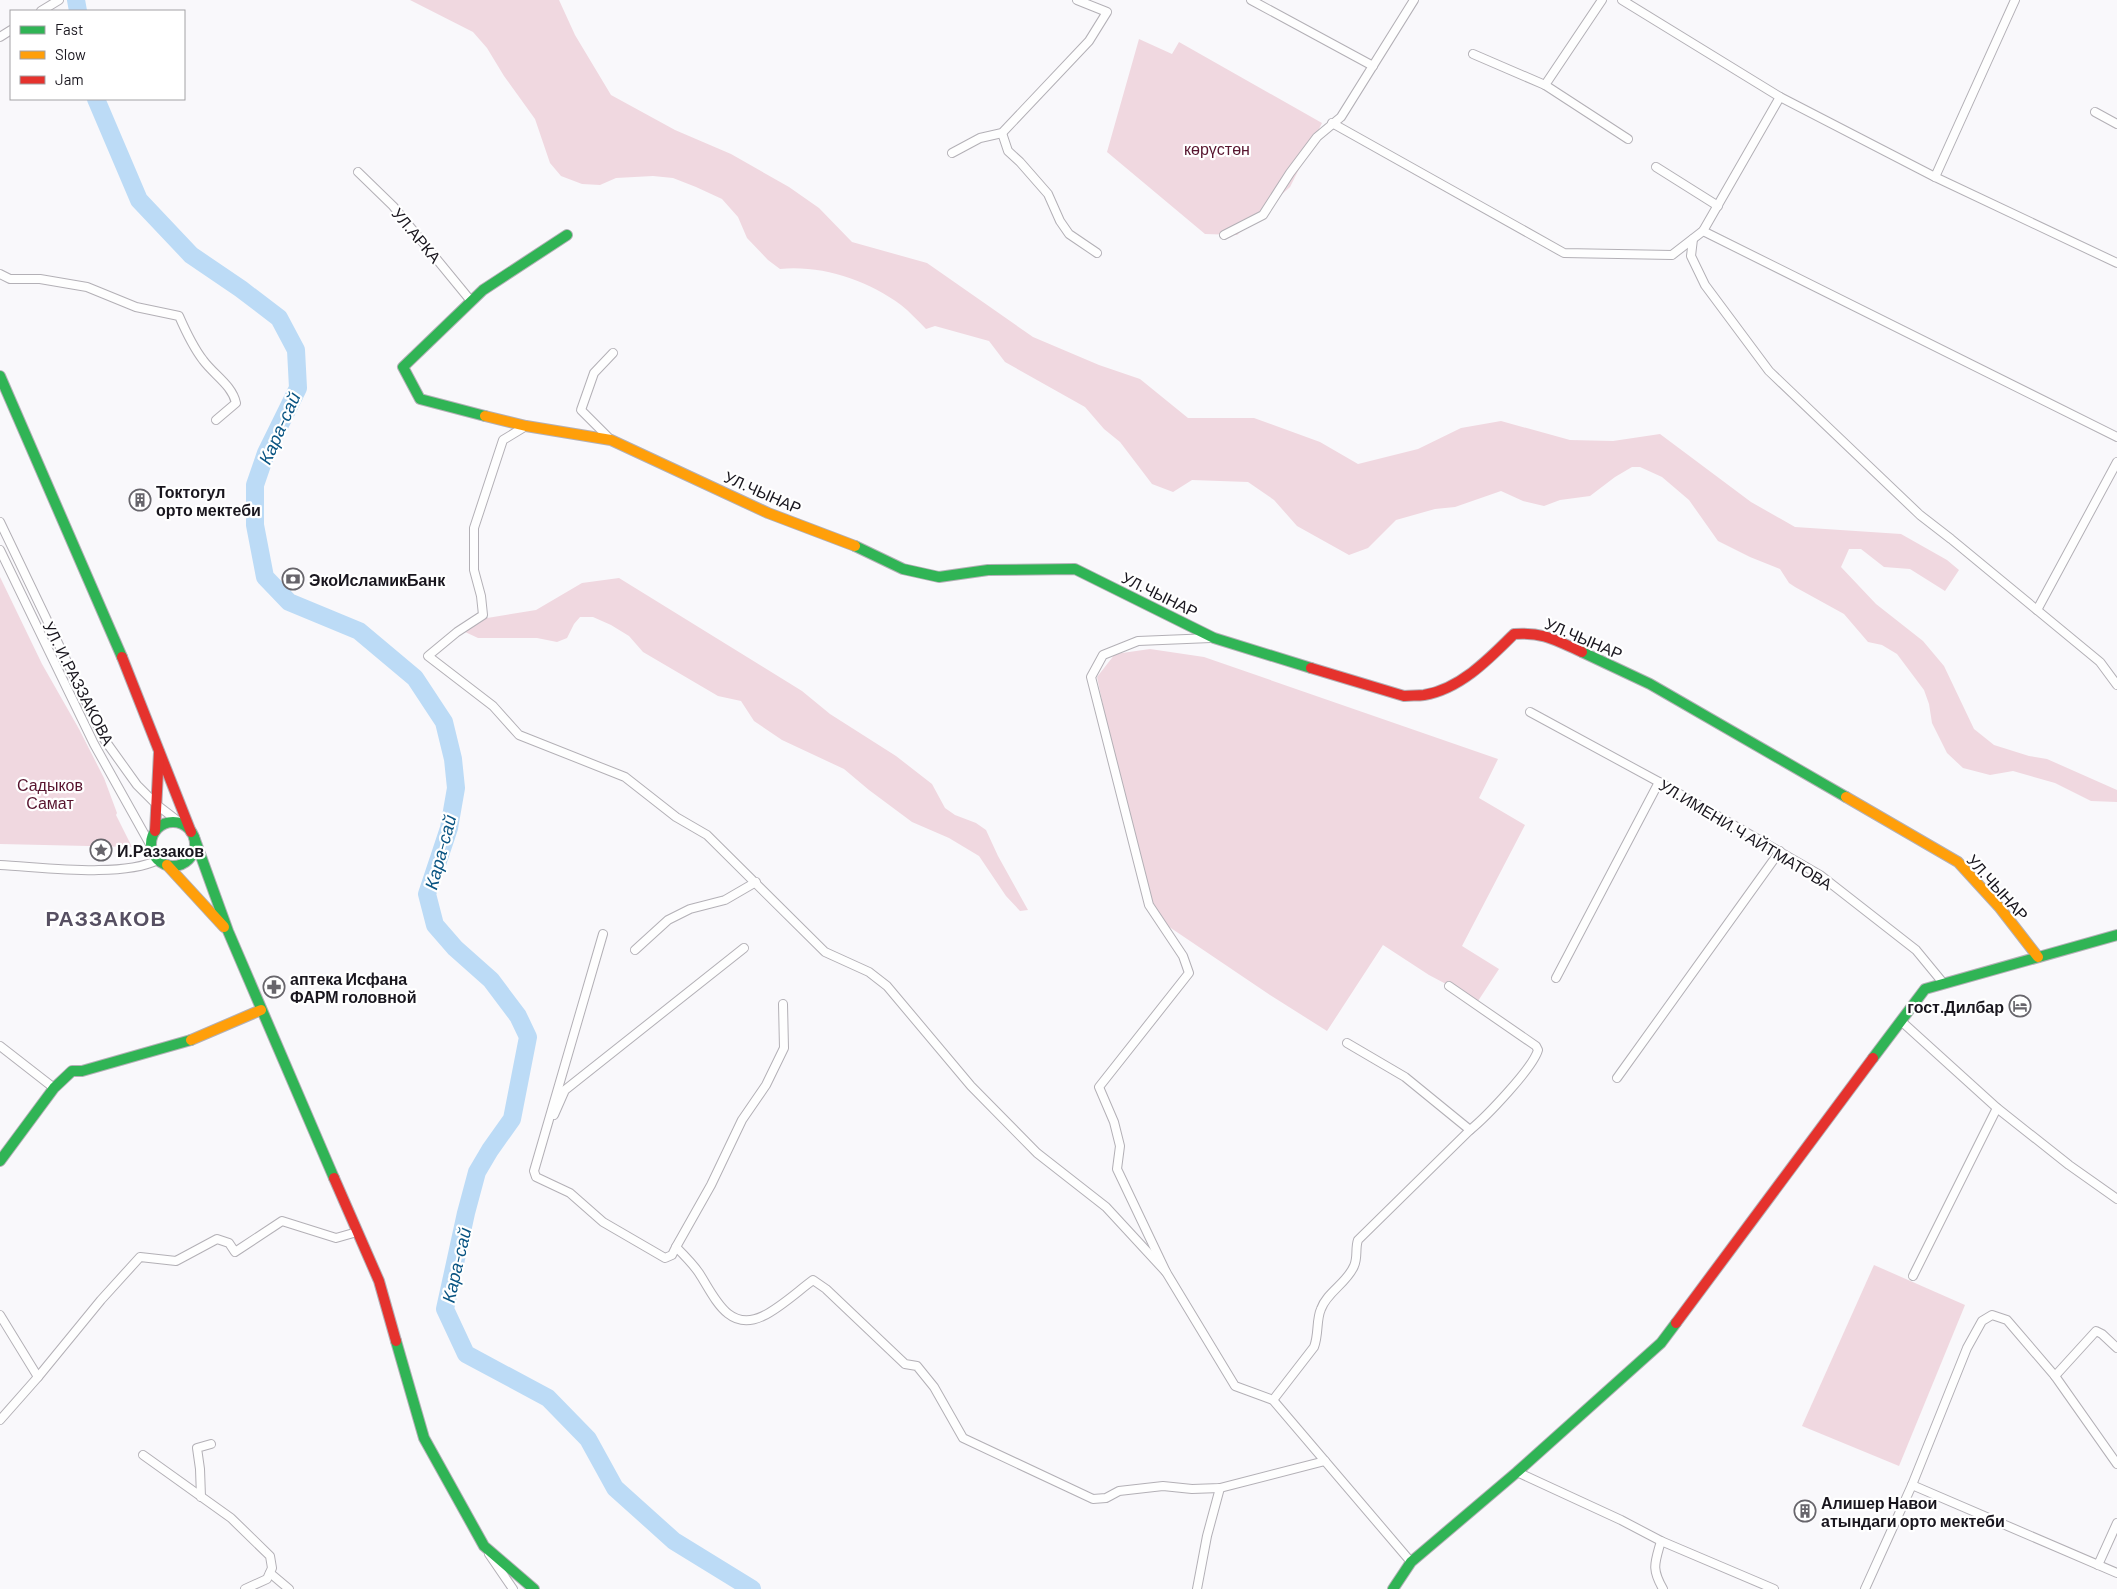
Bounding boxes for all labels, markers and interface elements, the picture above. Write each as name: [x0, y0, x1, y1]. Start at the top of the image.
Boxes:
legend: [10, 10, 185, 100]
text: Fast: [55, 20, 83, 38]
text: Slow: [55, 45, 86, 63]
text: Jam: [55, 70, 84, 88]
park label: көрүстөн: [1184, 139, 1250, 158]
street label: УЛ.АРКА: [389, 204, 446, 267]
water label: Кара-сай: [253, 389, 305, 467]
street label: УЛ.ЧЫНАР: [722, 467, 804, 517]
place label: Токтогул орто мектеби: [156, 482, 261, 519]
building icon: Токтогул орто мектеби: [128, 488, 152, 512]
bank icon: ЭкоИсламикБанк: [281, 567, 305, 591]
street label: УЛ.ЧЫНАР: [1119, 567, 1201, 621]
place label: ЭкоИсламикБанк: [309, 570, 446, 589]
street label: УЛ.ЧЫНАР: [1542, 613, 1626, 663]
street label: УЛ. И.РАЗЗАКОВА: [40, 618, 119, 748]
park label: Садыков Самат: [17, 775, 83, 812]
street label: УЛ.ИМЕНИ.Ч АЙТМАТОВА: [1656, 775, 1836, 893]
water label: Кара-сай: [419, 812, 461, 892]
place icon: И.Раззаков: [89, 838, 113, 862]
place label: И.Раззаков: [117, 841, 204, 860]
street label: УЛ.ЧЫНАР: [1963, 850, 2033, 924]
district label: РАЗЗАКОВ: [45, 905, 167, 930]
place label: аптека Исфана ФАРМ головной: [290, 969, 416, 1006]
pharmacy icon: аптека Исфана ФАРМ головной: [262, 975, 286, 999]
hotel icon: гост.Дилбар: [2008, 994, 2032, 1018]
place label: гост.Дилбар: [1907, 997, 2004, 1016]
water label: Кара-сай: [437, 1225, 475, 1305]
place label: Алишер Навои атындаги орто мектеби: [1821, 1493, 2005, 1530]
building icon: Алишер Навои атындаги орто мектеби: [1793, 1499, 1817, 1523]

